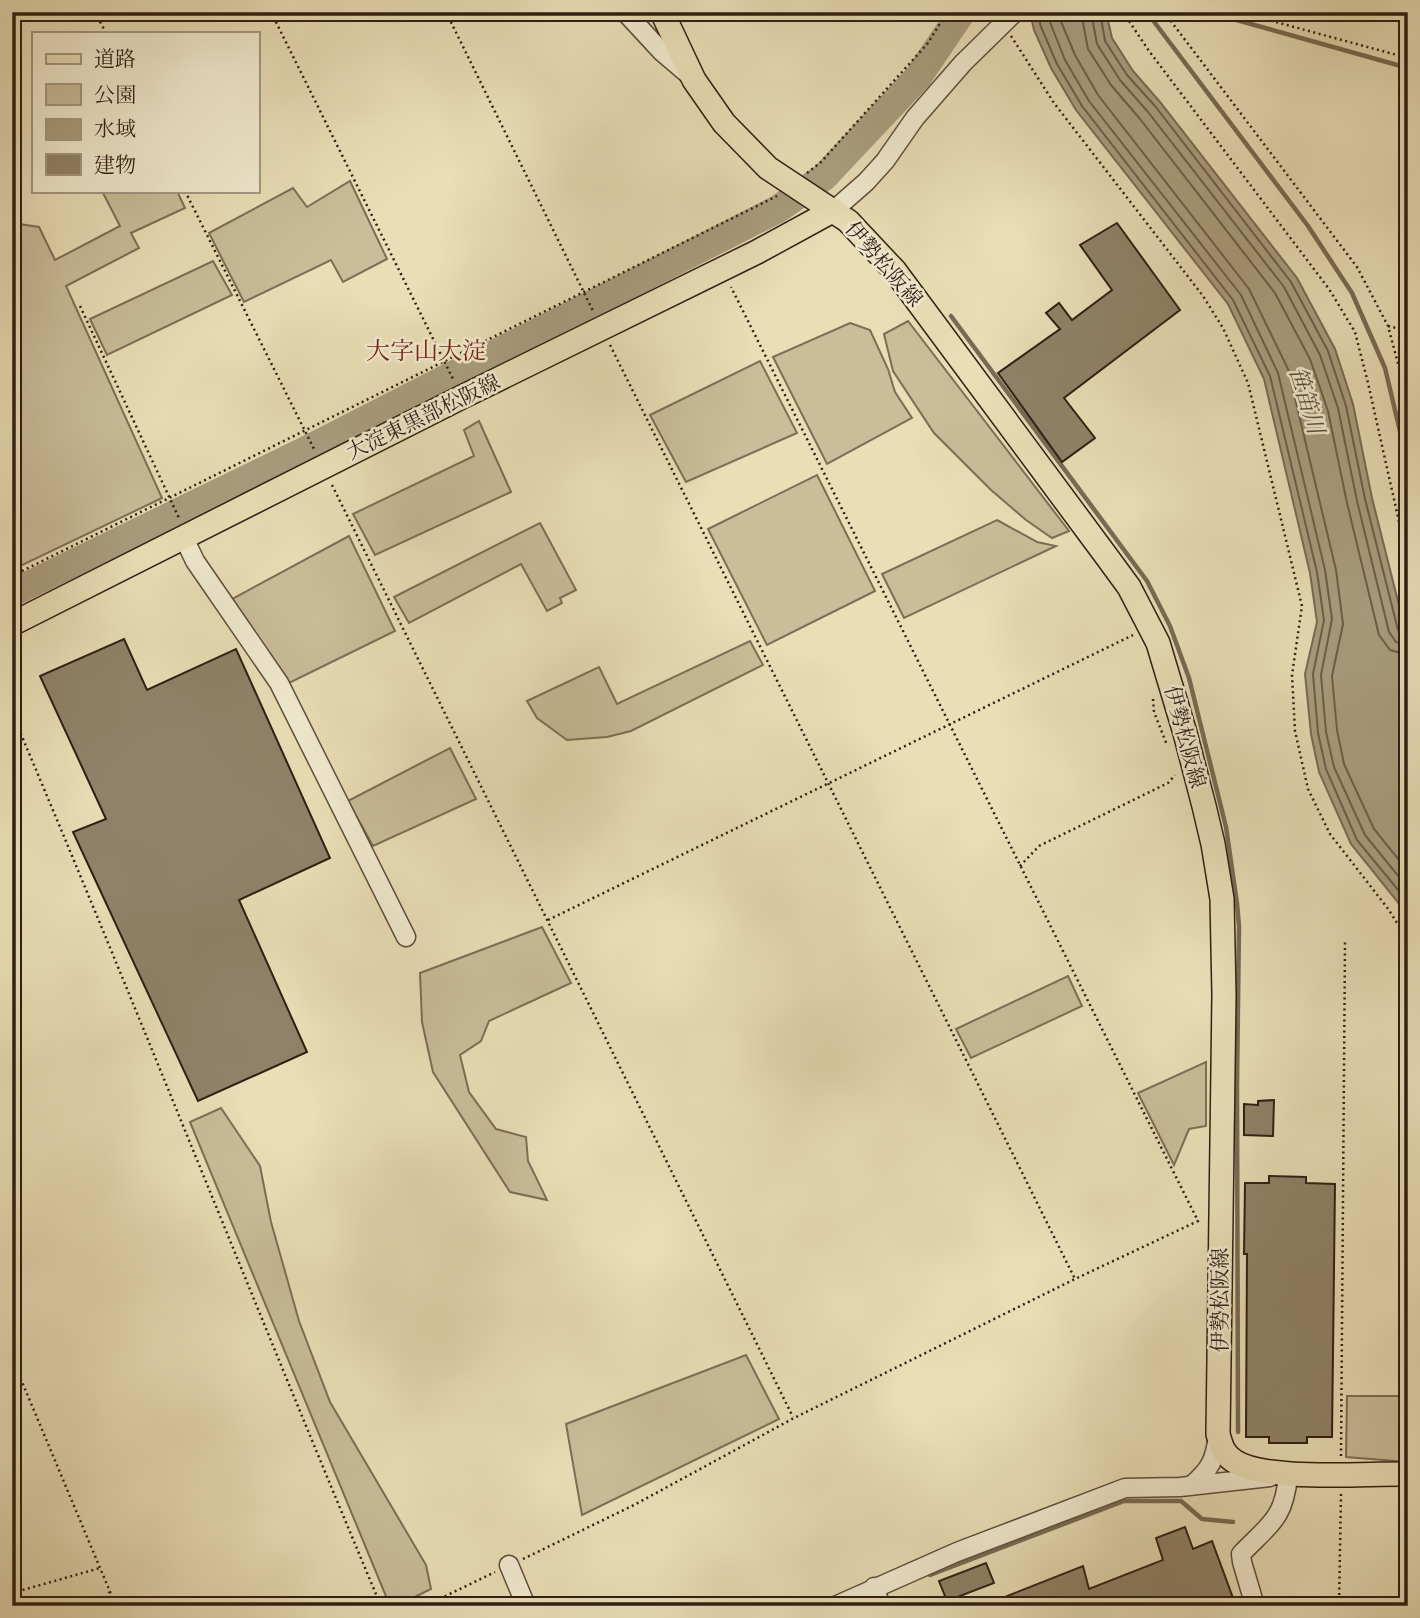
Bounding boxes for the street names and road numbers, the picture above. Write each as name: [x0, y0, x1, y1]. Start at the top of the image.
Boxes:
street label: 伊勢松阪線: [838, 215, 929, 313]
street label: 大淀東黒部松阪線: [341, 368, 505, 467]
street label: 伊勢松阪線: [1157, 683, 1212, 792]
street label: 伊勢松阪線: [1206, 1248, 1235, 1353]

